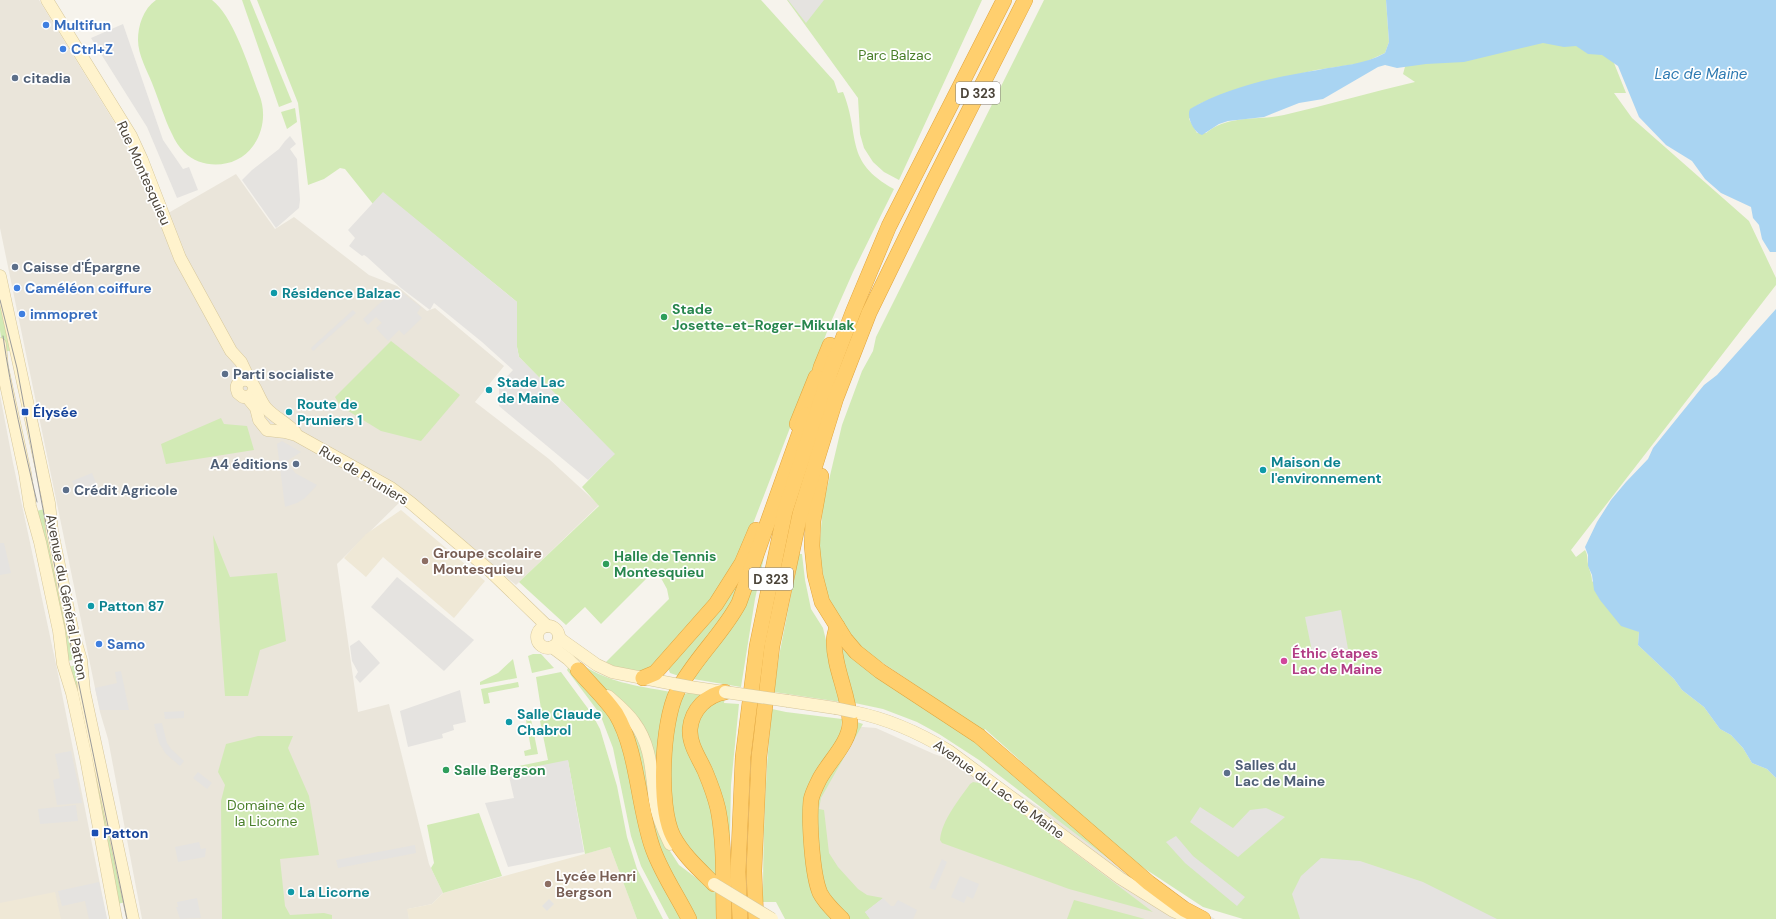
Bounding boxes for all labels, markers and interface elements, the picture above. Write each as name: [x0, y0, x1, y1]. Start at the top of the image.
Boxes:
place label: Multifun: [54, 16, 111, 34]
marker: Multifun: [41, 20, 51, 30]
place label: Ctrl+Z: [71, 40, 113, 58]
marker: Ctrl+Z: [58, 44, 68, 54]
park label: Parc Balzac: [858, 46, 932, 64]
water label: Lac de Maine: [1655, 64, 1748, 84]
place label: citadia: [23, 69, 71, 87]
marker: citadia: [10, 73, 20, 83]
road number: D 323: [956, 82, 1000, 104]
street label: Rue Montesquieu: [113, 118, 175, 228]
place label: Caisse d'Épargne: [23, 258, 140, 276]
marker: Caisse d'Épargne: [10, 262, 20, 272]
place label: Caméléon coiffure: [25, 279, 152, 297]
marker: Caméléon coiffure: [12, 283, 22, 293]
place label: Résidence Balzac: [282, 284, 401, 302]
marker: Résidence Balzac: [269, 288, 279, 298]
place label: Stade Josette-et-Roger-Mikulak: [672, 300, 855, 334]
place label: immopret: [30, 305, 98, 323]
marker: immopret: [17, 309, 27, 319]
marker: Stade Josette-et-Roger-Mikulak: [659, 312, 669, 322]
place label: Parti socialiste: [233, 365, 334, 383]
marker: Parti socialiste: [220, 369, 230, 379]
place label: Stade Lac de Maine: [497, 373, 565, 407]
marker: Stade Lac de Maine: [484, 385, 494, 395]
place label: Route de Pruniers 1: [297, 395, 362, 429]
place label: Élysée: [33, 403, 77, 421]
marker: Élysée: [20, 407, 30, 417]
marker: Route de Pruniers 1: [284, 407, 294, 417]
street label: Rue de Pruniers: [316, 441, 412, 509]
place label: Maison de l'environnement: [1271, 453, 1382, 487]
place label: A4 éditions: [210, 455, 288, 473]
marker: A4 éditions: [291, 459, 301, 469]
marker: Maison de l'environnement: [1258, 465, 1268, 475]
place label: Crédit Agricole: [74, 481, 178, 499]
marker: Crédit Agricole: [61, 485, 71, 495]
street label: Avenue du Général Patton: [42, 513, 92, 681]
place label: Groupe scolaire Montesquieu: [433, 544, 542, 578]
place label: Halle de Tennis Montesquieu: [614, 547, 716, 581]
marker: Groupe scolaire Montesquieu: [420, 556, 430, 566]
marker: Halle de Tennis Montesquieu: [601, 559, 611, 569]
road number: D 323: [749, 568, 793, 590]
place label: Patton 87: [99, 597, 164, 615]
marker: Patton 87: [86, 601, 96, 611]
place label: Samo: [107, 635, 145, 653]
marker: Samo: [94, 639, 104, 649]
place label: Éthic étapes Lac de Maine: [1292, 644, 1382, 678]
marker: Éthic étapes Lac de Maine: [1279, 656, 1289, 666]
place label: Salle Claude Chabrol: [517, 705, 601, 739]
marker: Salle Claude Chabrol: [504, 717, 514, 727]
street label: Avenue du Lac de Maine: [930, 735, 1068, 843]
place label: Salles du Lac de Maine: [1235, 756, 1325, 790]
place label: Salle Bergson: [454, 761, 546, 779]
marker: Salle Bergson: [441, 765, 451, 775]
marker: Salles du Lac de Maine: [1222, 768, 1232, 778]
park label: Domaine de la Licorne: [227, 796, 305, 830]
place label: Patton: [103, 824, 148, 842]
marker: Patton: [90, 828, 100, 838]
place label: Lycée Henri Bergson: [556, 867, 636, 901]
marker: Lycée Henri Bergson: [543, 879, 553, 889]
place label: La Licorne: [299, 883, 370, 901]
marker: La Licorne: [286, 887, 296, 897]

